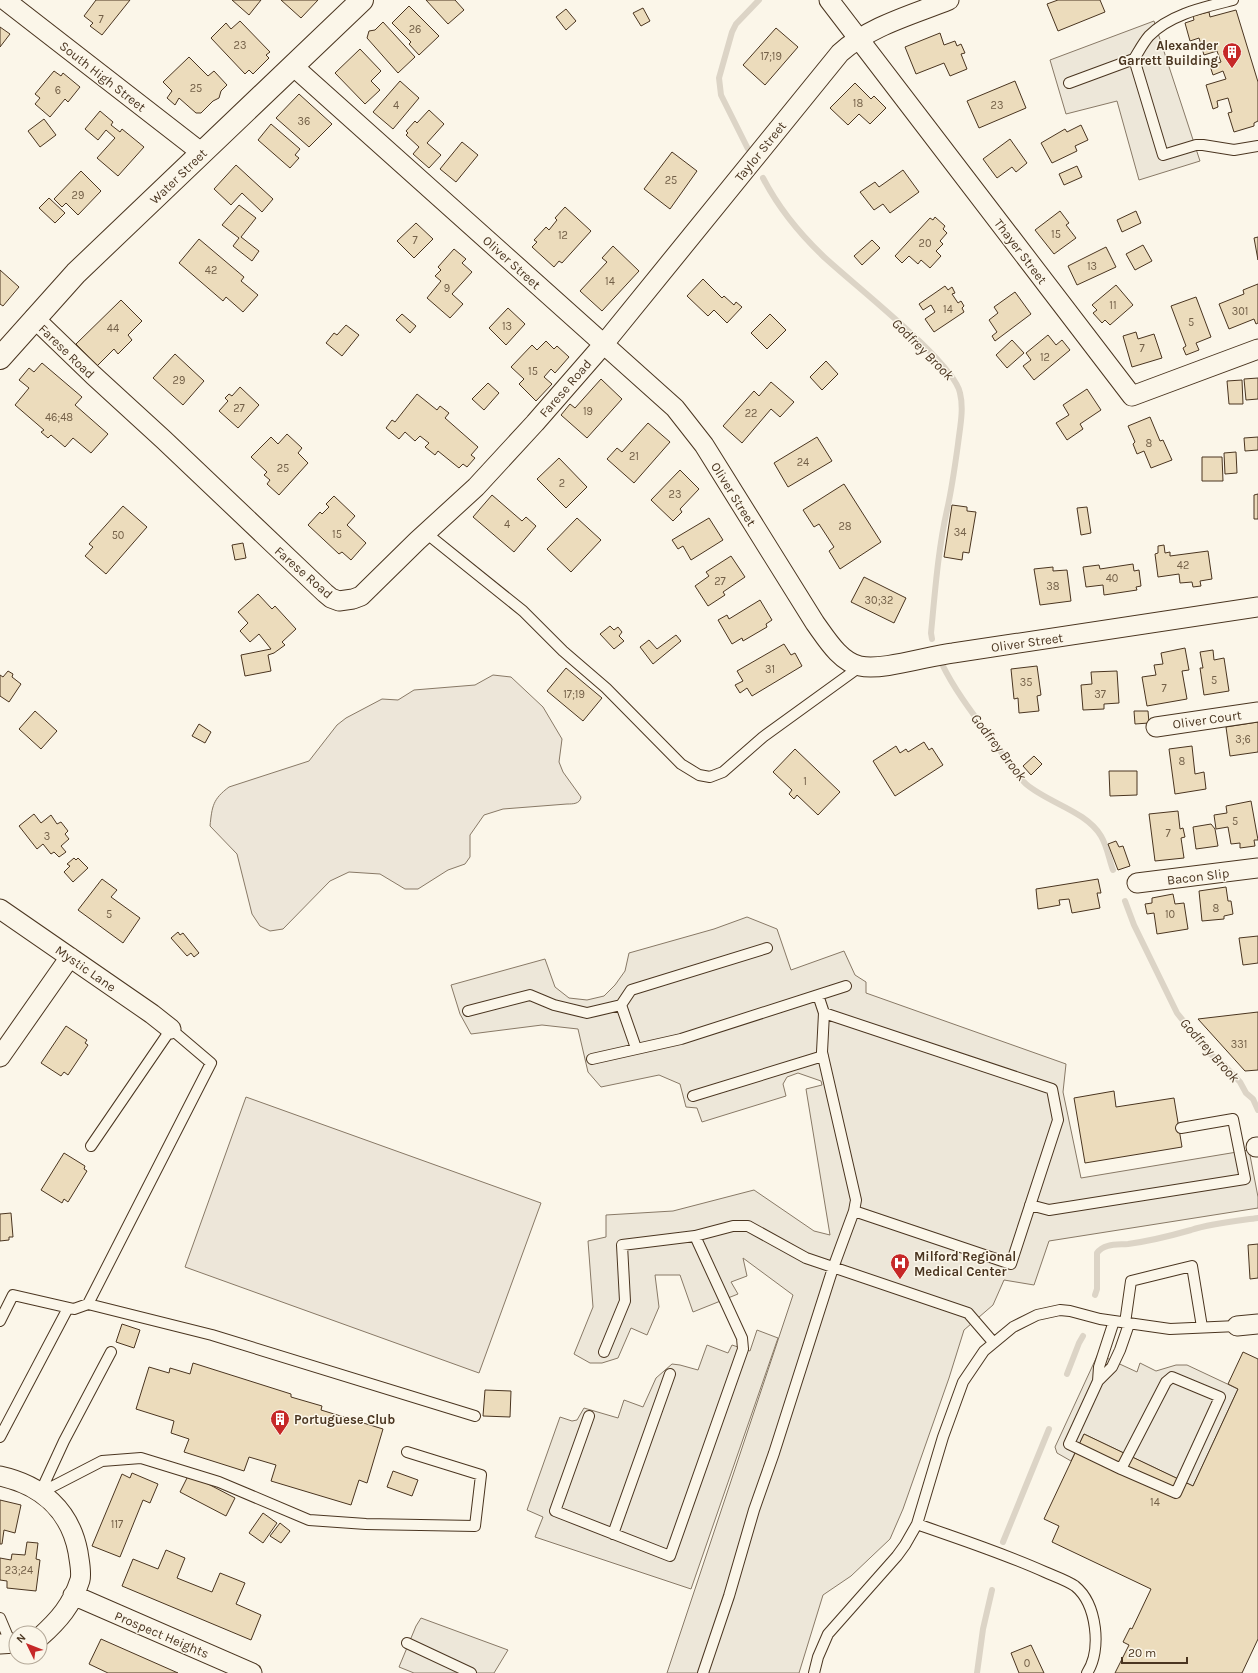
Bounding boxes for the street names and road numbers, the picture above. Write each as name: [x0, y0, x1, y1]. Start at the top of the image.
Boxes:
street label: South High Street: [57, 38, 149, 115]
street label: Taylor Street: [732, 118, 789, 184]
street label: Water Street: [147, 145, 210, 207]
street label: Thayer Street: [991, 216, 1050, 287]
street label: Oliver Street: [480, 233, 544, 292]
street label: Farese Road: [36, 321, 98, 382]
street label: Farese Road: [536, 356, 595, 420]
street label: Oliver Street: [708, 460, 759, 529]
street label: Farese Road: [272, 543, 336, 602]
street label: Oliver Street: [990, 630, 1064, 655]
street label: Oliver Court: [1172, 707, 1243, 732]
street label: Bacon Slip: [1166, 865, 1230, 888]
street label: Mystic Lane: [53, 942, 119, 995]
street label: Prospect Heights: [112, 1608, 211, 1661]

